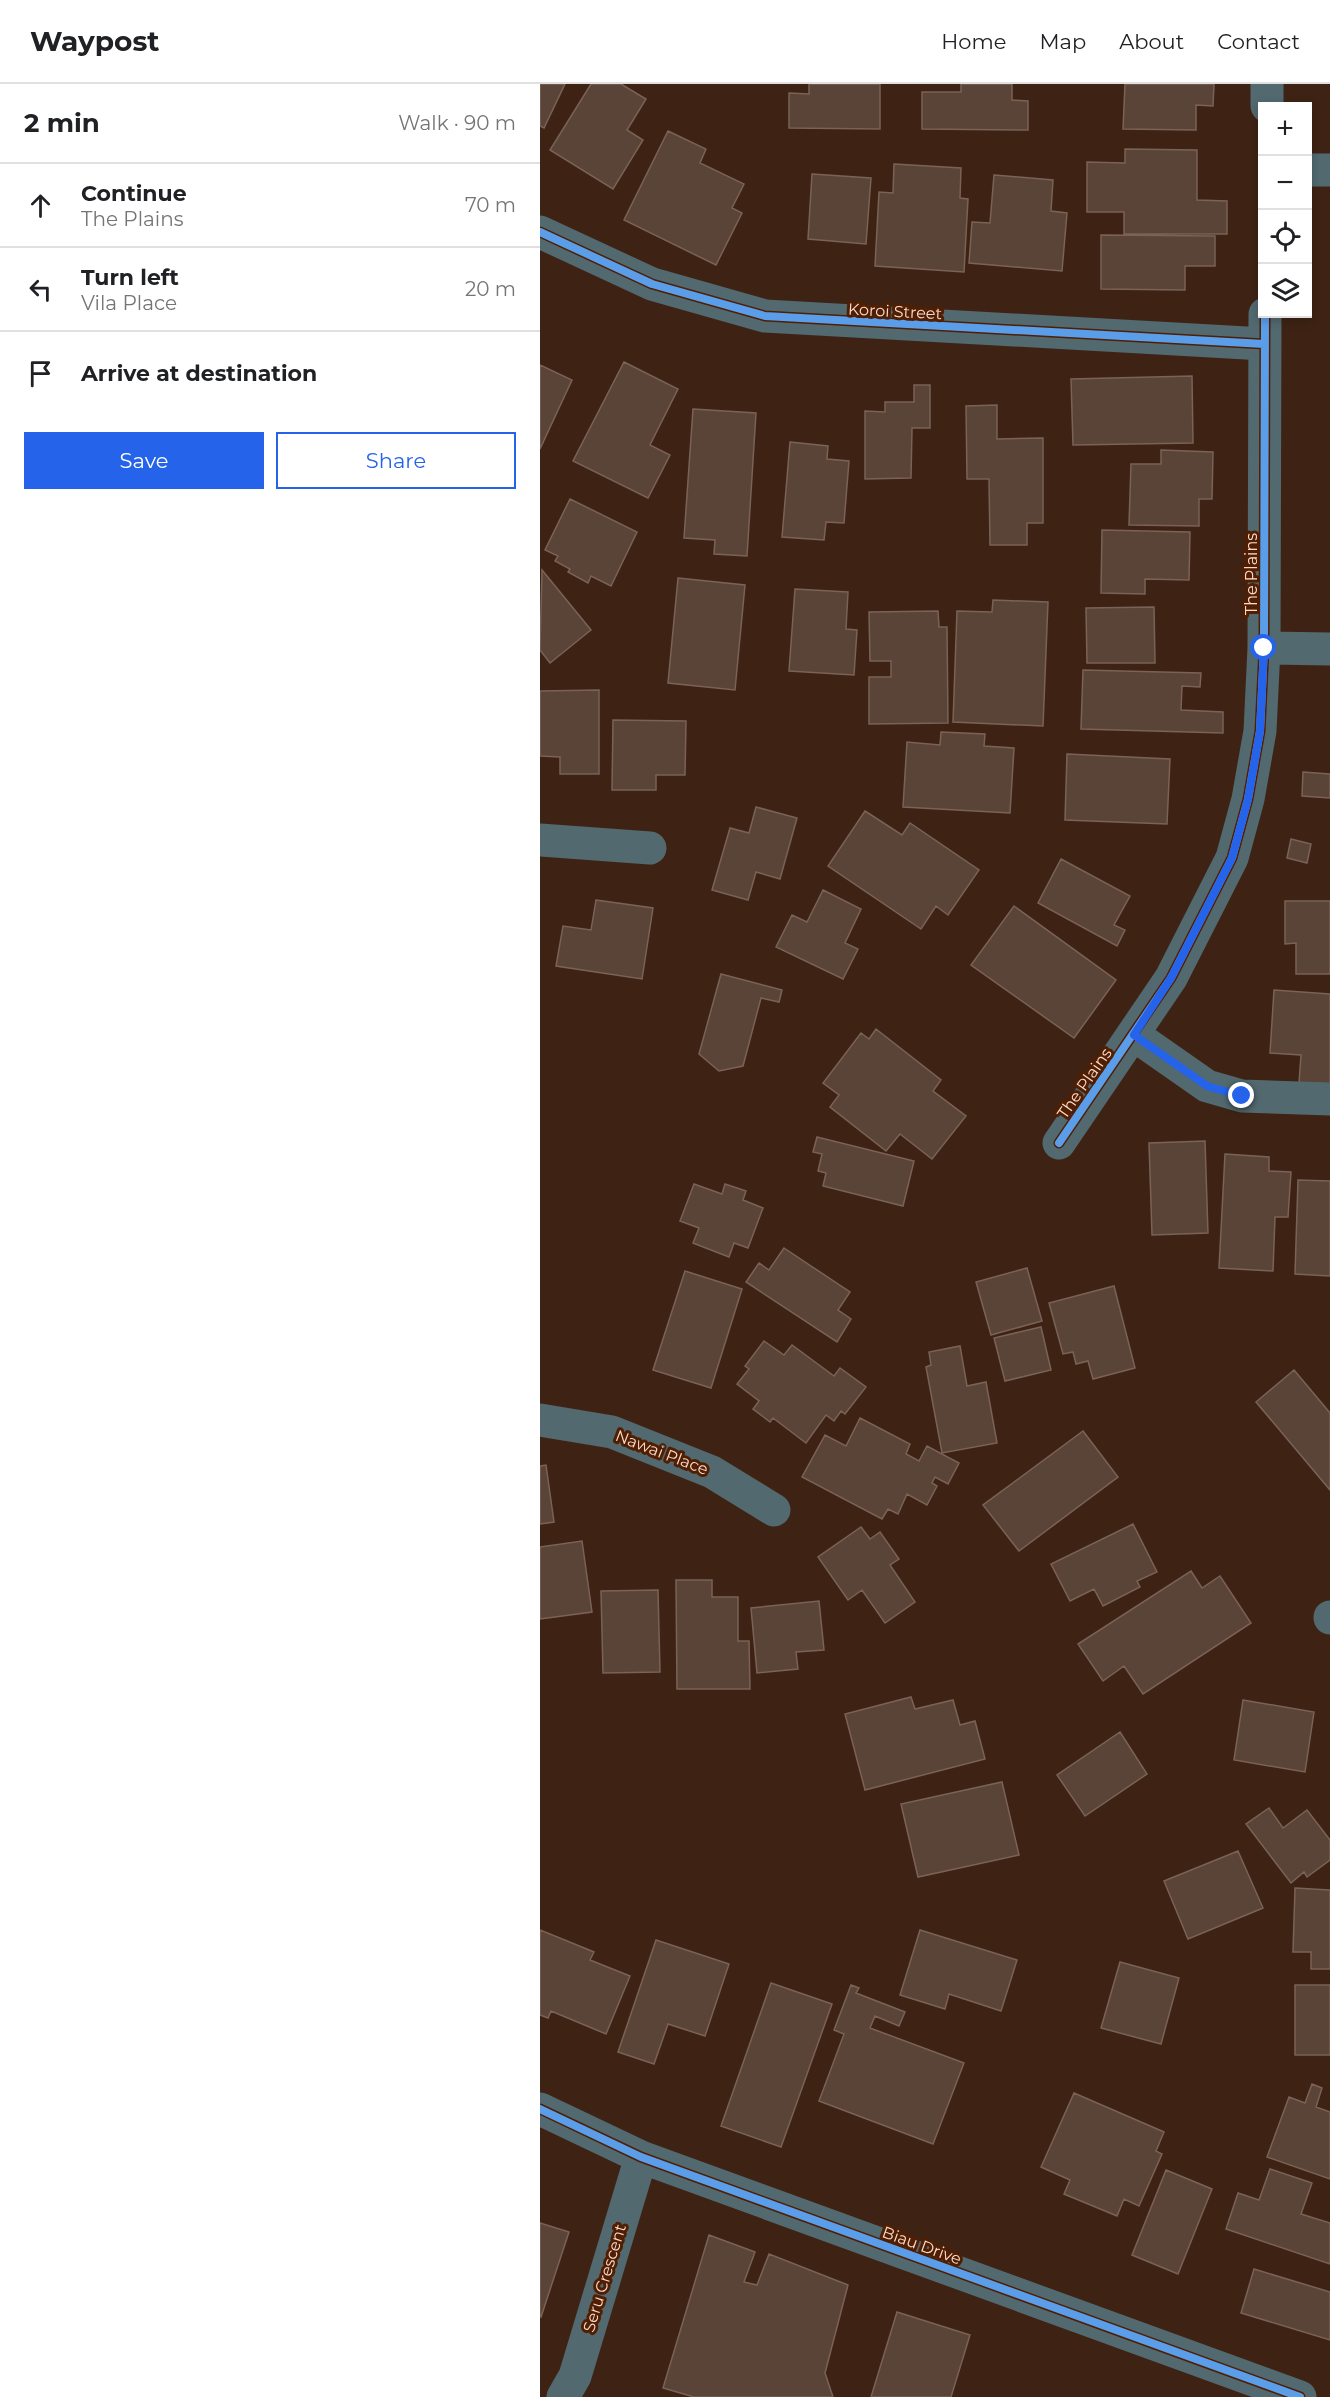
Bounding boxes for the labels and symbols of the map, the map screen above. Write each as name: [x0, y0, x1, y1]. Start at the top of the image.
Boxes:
street label: Koroi Street: [847, 300, 943, 323]
street label: The Plains: [1242, 533, 1261, 615]
route start: [1250, 634, 1276, 660]
street label: The Plains: [1053, 1044, 1116, 1122]
route end: [1228, 1082, 1254, 1108]
street label: Nawai Place: [613, 1426, 711, 1479]
street label: Seru Crescent: [579, 2221, 630, 2334]
street label: Biau Drive: [880, 2222, 964, 2269]

